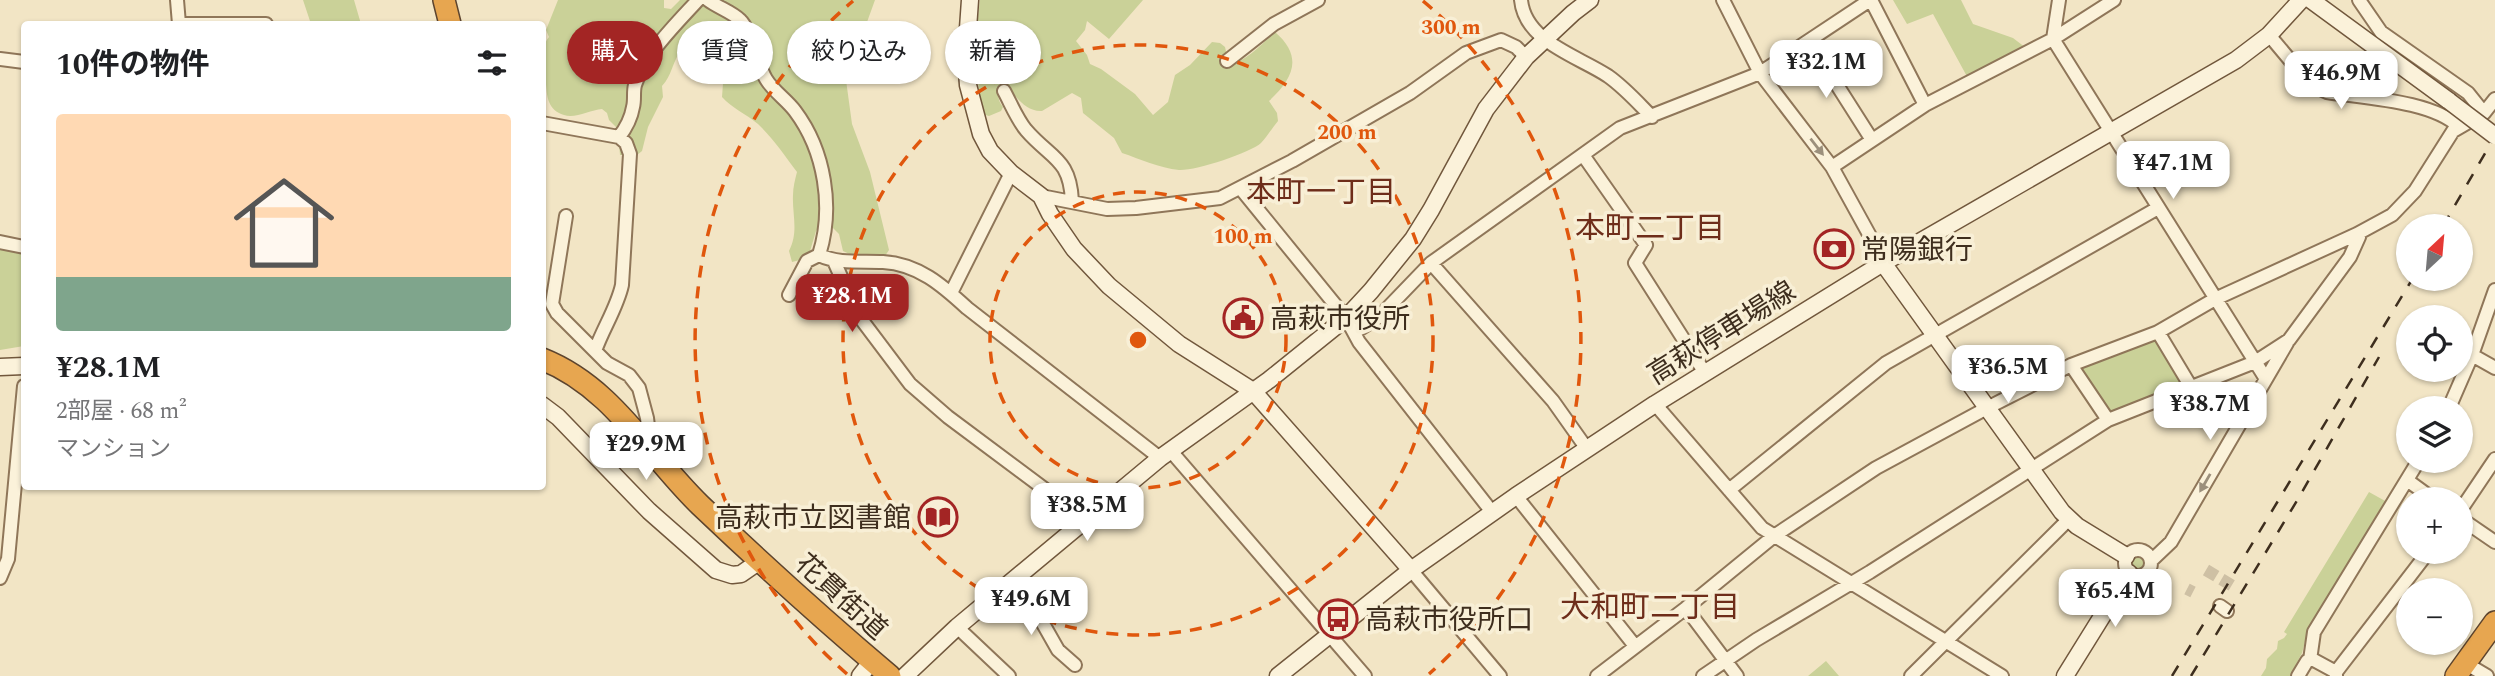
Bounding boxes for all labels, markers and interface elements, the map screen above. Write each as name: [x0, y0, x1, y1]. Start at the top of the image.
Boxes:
text: 300 m: [1421, 12, 1481, 44]
chip: 購入: [567, 21, 663, 84]
chip: 賃貸: [677, 21, 773, 84]
chip: 絞り込み: [787, 21, 931, 84]
chip: 新着: [945, 21, 1041, 84]
pin: ¥32.1M: [1769, 41, 1883, 100]
text: 10件の物件: [56, 42, 210, 88]
icon: filters: [473, 44, 511, 82]
text: ¥32.1M: [1786, 45, 1866, 80]
pin: ¥46.9M: [2284, 52, 2398, 111]
text: ¥46.9M: [2301, 56, 2381, 91]
text: 200 m: [1317, 117, 1377, 149]
one-way arrow: [1809, 138, 1823, 156]
pin: ¥47.1M: [2116, 142, 2230, 201]
text: ¥47.1M: [2133, 146, 2213, 181]
icon: home: [221, 160, 347, 286]
district label: 本町一丁目: [1246, 170, 1396, 216]
district label: 本町二丁目: [1575, 206, 1725, 252]
north arrow: [2396, 214, 2473, 290]
map controls: [2396, 214, 2473, 655]
text: 100 m: [1213, 221, 1273, 253]
bank icon: 常陽銀行: [1813, 228, 1855, 270]
place label: 常陽銀行: [1861, 229, 1973, 272]
street label: 高萩停車場線: [1639, 271, 1804, 396]
pin: ¥28.1M: [795, 274, 909, 334]
text: ¥28.1M: [812, 279, 892, 314]
public building icon: 高萩市役所: [1222, 297, 1264, 339]
place label: 高萩市役所: [1270, 298, 1410, 341]
button: locate: [2396, 305, 2473, 382]
centre of rings: [1126, 328, 1150, 352]
text: ¥28.1M: [56, 345, 161, 391]
pin: ¥36.5M: [1951, 346, 2065, 405]
text: ¥36.5M: [1968, 350, 2048, 385]
pin: ¥38.7M: [2153, 382, 2267, 442]
text: ¥38.7M: [2170, 387, 2250, 422]
text: 2部屋 · 68 m²: [56, 394, 187, 429]
button: layers: [2396, 396, 2473, 473]
pin: ¥29.9M: [589, 422, 703, 482]
text: ¥29.9M: [606, 427, 686, 462]
text: マンション: [56, 432, 171, 467]
one-way arrow: [2199, 474, 2211, 493]
pin: ¥38.5M: [1030, 484, 1144, 543]
button: +: [2396, 487, 2473, 564]
text: ¥38.5M: [1047, 488, 1127, 523]
library icon: 高萩市立図書館: [917, 496, 959, 538]
place label: 高萩市立図書館: [715, 497, 911, 540]
street label: 花貫街道: [785, 544, 897, 651]
pin: ¥65.4M: [2058, 570, 2172, 629]
text: ¥65.4M: [2075, 574, 2155, 609]
pin: ¥49.6M: [974, 578, 1088, 637]
button: −: [2396, 578, 2473, 655]
text: ¥49.6M: [991, 582, 1071, 617]
district label: 大和町二丁目: [1560, 585, 1740, 631]
bus stop icon: 高萩市役所口: [1317, 598, 1359, 640]
place label: 高萩市役所口: [1365, 599, 1533, 642]

